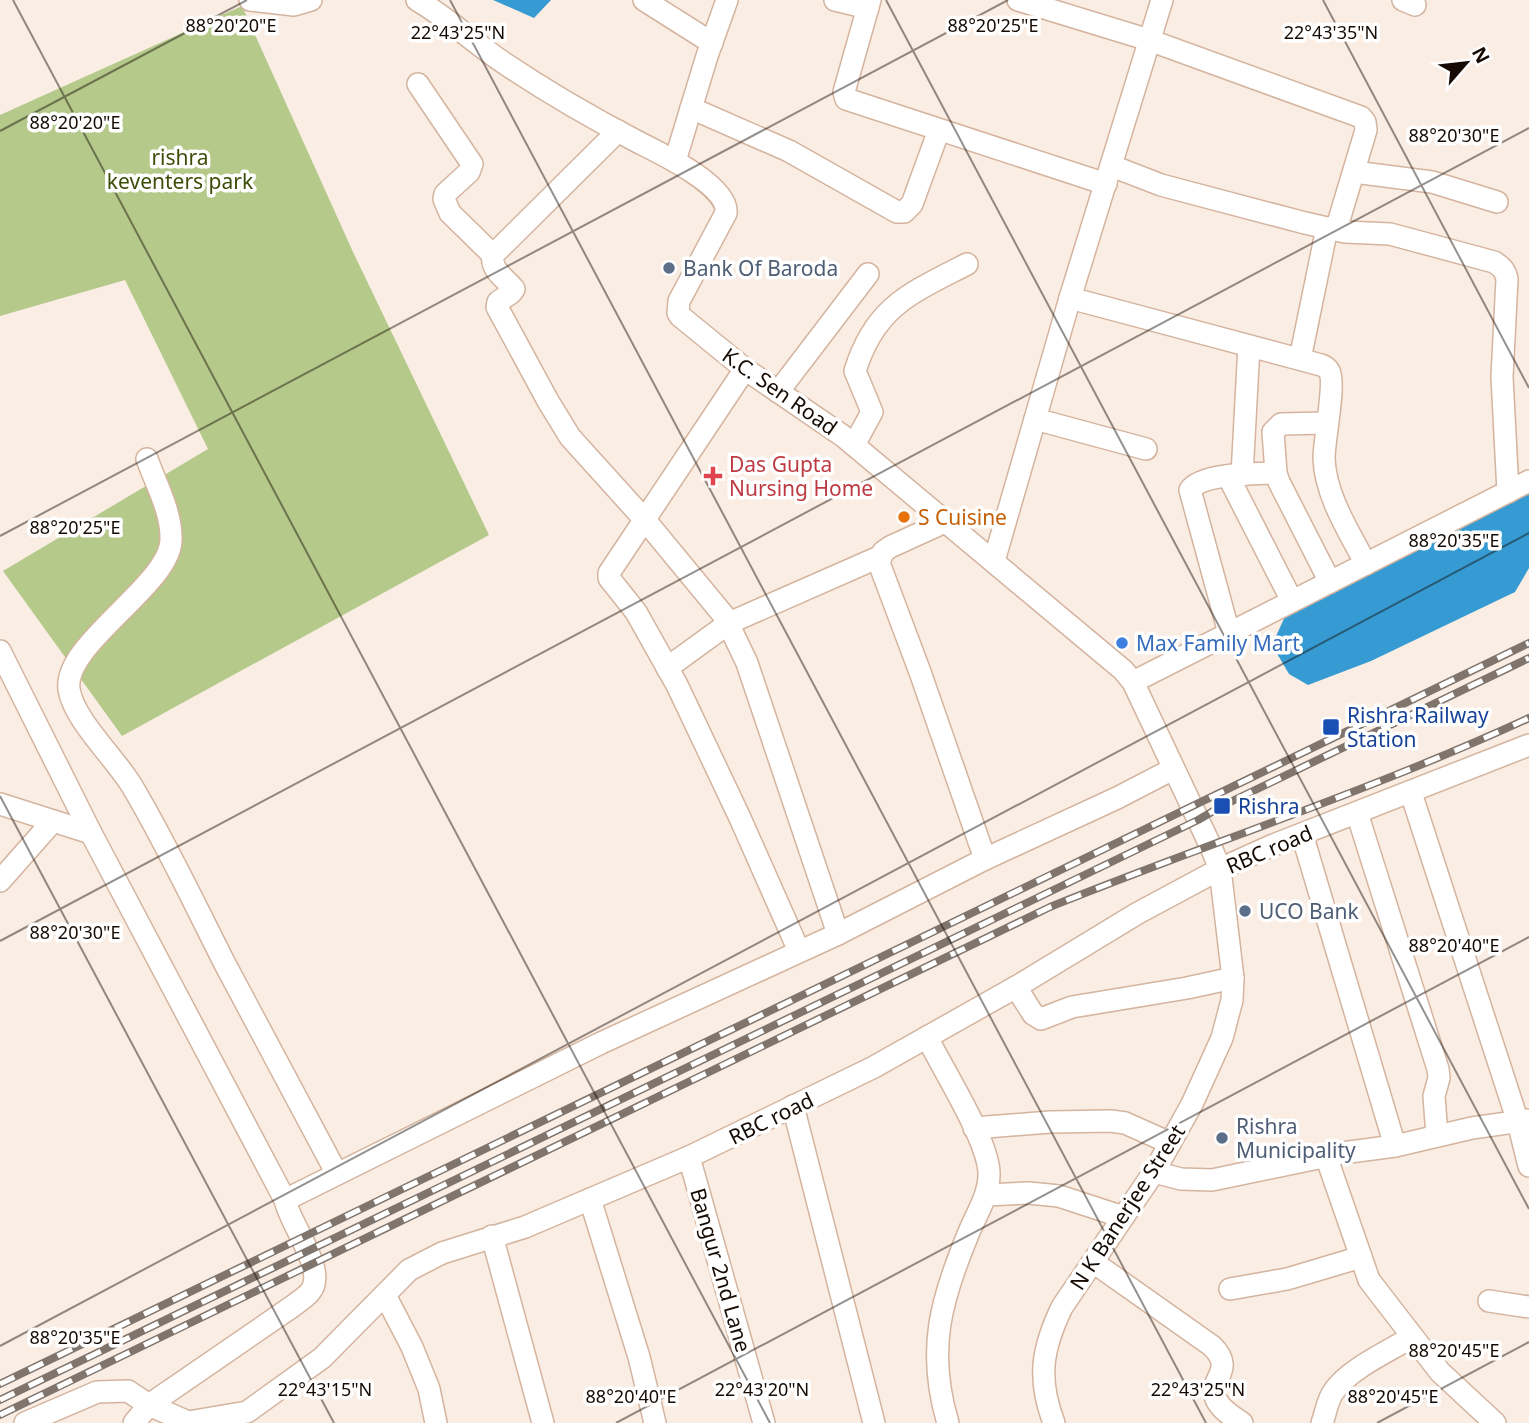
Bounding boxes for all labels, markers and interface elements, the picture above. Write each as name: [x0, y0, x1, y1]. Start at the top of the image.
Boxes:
text: 88°20'20"E: [186, 13, 276, 37]
text: 88°20'25"E: [948, 13, 1038, 37]
text: 22°43'25"N: [411, 20, 505, 44]
text: 22°43'35"N: [1284, 20, 1378, 44]
north arrow: [1431, 28, 1501, 98]
text: N: [1466, 42, 1496, 68]
text: 88°20'20"E: [30, 110, 120, 134]
text: 88°20'30"E: [1409, 123, 1499, 147]
park label: rishra keventers park: [107, 143, 254, 195]
place label: Bank Of Baroda: [683, 254, 838, 282]
marker: Bank Of Baroda: [661, 260, 677, 276]
street label: K.C. Sen Road: [717, 341, 843, 441]
place label: Das Gupta Nursing Home: [729, 450, 873, 502]
marker: Das Gupta Nursing Home: [703, 466, 723, 486]
place label: S Cuisine: [918, 503, 1007, 531]
marker: S Cuisine: [896, 509, 912, 525]
text: 88°20'25"E: [30, 515, 120, 539]
text: 88°20'35"E: [1409, 528, 1499, 552]
place label: Max Family Mart: [1136, 629, 1300, 657]
marker: Max Family Mart: [1114, 635, 1130, 651]
place label: Rishra Railway Station: [1347, 701, 1489, 753]
marker: Rishra Railway Station: [1321, 717, 1341, 737]
place label: Rishra: [1238, 792, 1300, 820]
marker: Rishra: [1212, 796, 1232, 816]
street label: RBC road: [1222, 818, 1316, 880]
place label: UCO Bank: [1259, 897, 1359, 925]
marker: UCO Bank: [1237, 903, 1253, 919]
text: 88°20'30"E: [30, 920, 120, 944]
text: 88°20'40"E: [1409, 933, 1499, 957]
street label: RBC road: [724, 1085, 818, 1151]
place label: Rishra Municipality: [1236, 1112, 1356, 1164]
street label: N K Banerjee Street: [1063, 1119, 1191, 1295]
marker: Rishra Municipality: [1214, 1130, 1230, 1146]
street label: Bangur 2nd Lane: [684, 1185, 758, 1355]
text: 88°20'35"E: [30, 1325, 120, 1349]
text: 88°20'45"E: [1409, 1338, 1499, 1362]
text: 22°43'15"N: [278, 1377, 372, 1401]
text: 22°43'20"N: [715, 1377, 809, 1401]
text: 22°43'25"N: [1151, 1377, 1245, 1401]
text: 88°20'40"E: [586, 1384, 676, 1408]
text: 88°20'45"E: [1348, 1384, 1438, 1408]

